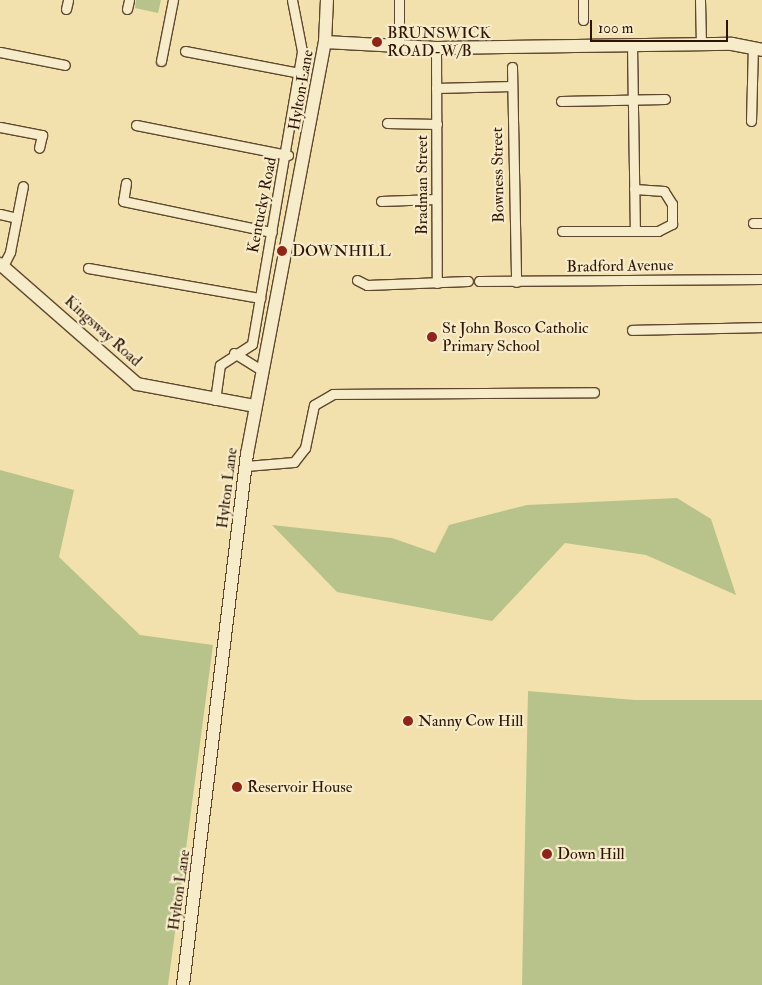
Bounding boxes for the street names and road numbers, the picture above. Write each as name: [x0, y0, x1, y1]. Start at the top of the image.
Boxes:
street label: Hylton Lane: [284, 48, 318, 132]
street label: Bowness Street: [488, 127, 508, 223]
street label: Bradman Street: [412, 135, 432, 235]
street label: Kentucky Road: [243, 155, 281, 255]
street label: Bradford Avenue: [566, 255, 674, 277]
street label: Kingsway Road: [60, 291, 146, 371]
street label: Hylton Lane: [213, 446, 241, 530]
street label: Hylton Lane: [164, 848, 194, 932]

